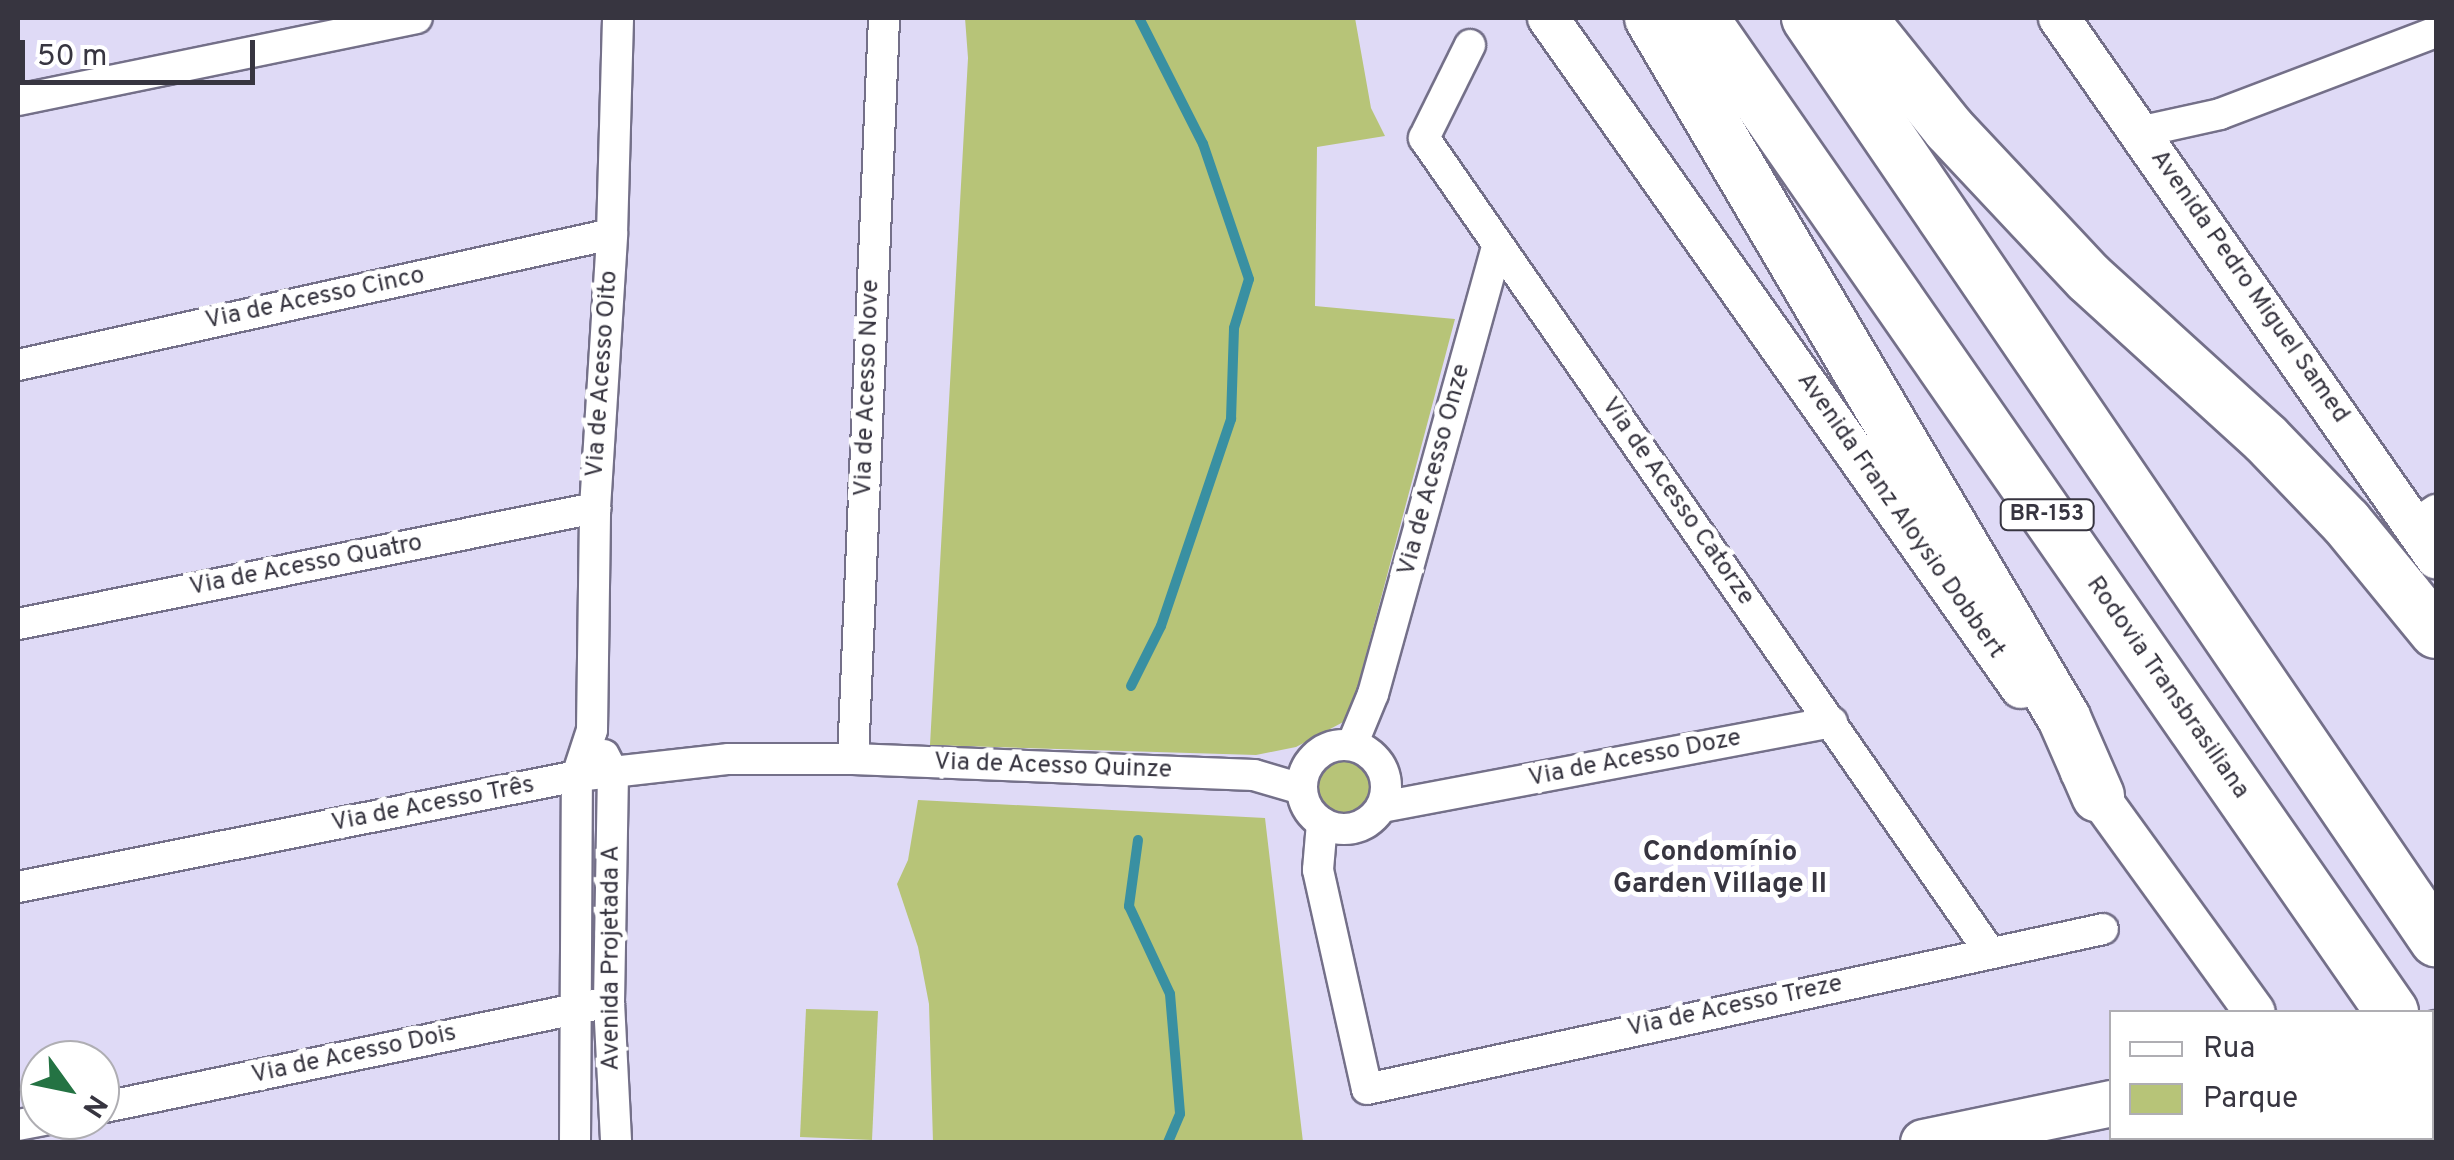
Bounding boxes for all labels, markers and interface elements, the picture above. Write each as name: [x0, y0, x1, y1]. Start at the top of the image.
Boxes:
scale bar: [25, 20, 260, 82]
text: 50 m: [37, 39, 107, 76]
street label: Avenida Pedro Miguel Samed: [2143, 145, 2355, 429]
street label: Via de Acesso Cinco: [202, 261, 428, 337]
street label: Via de Acesso Oito: [581, 269, 625, 479]
street label: Via de Acesso Nove: [849, 278, 887, 498]
street label: Via de Acesso Onze: [1392, 360, 1478, 580]
street label: Avenida Franz Aloysio Dobbert: [1789, 367, 2011, 665]
street label: Via de Acesso Catorze: [1594, 392, 1760, 612]
road number: BR-153: [2000, 498, 2094, 532]
street label: Via de Acesso Quatro: [187, 529, 425, 603]
street label: Rodovia Transbrasiliana: [2079, 571, 2255, 805]
street label: Via de Acesso Doze: [1526, 724, 1744, 794]
street label: Via de Acesso Quinze: [933, 748, 1173, 786]
street label: Via de Acesso Três: [328, 770, 538, 840]
district label: Condomínio Garden Village II: [1612, 836, 1828, 902]
street label: Avenida Projetada A: [597, 845, 627, 1071]
street label: Via de Acesso Treze: [1624, 969, 1846, 1045]
legend: [2109, 1010, 2434, 1140]
street label: Via de Acesso Dois: [248, 1019, 460, 1091]
text: Rua: [2203, 1031, 2255, 1068]
north arrow: [20, 1040, 120, 1140]
text: Parque: [2203, 1081, 2298, 1118]
text: N: [73, 1087, 114, 1123]

